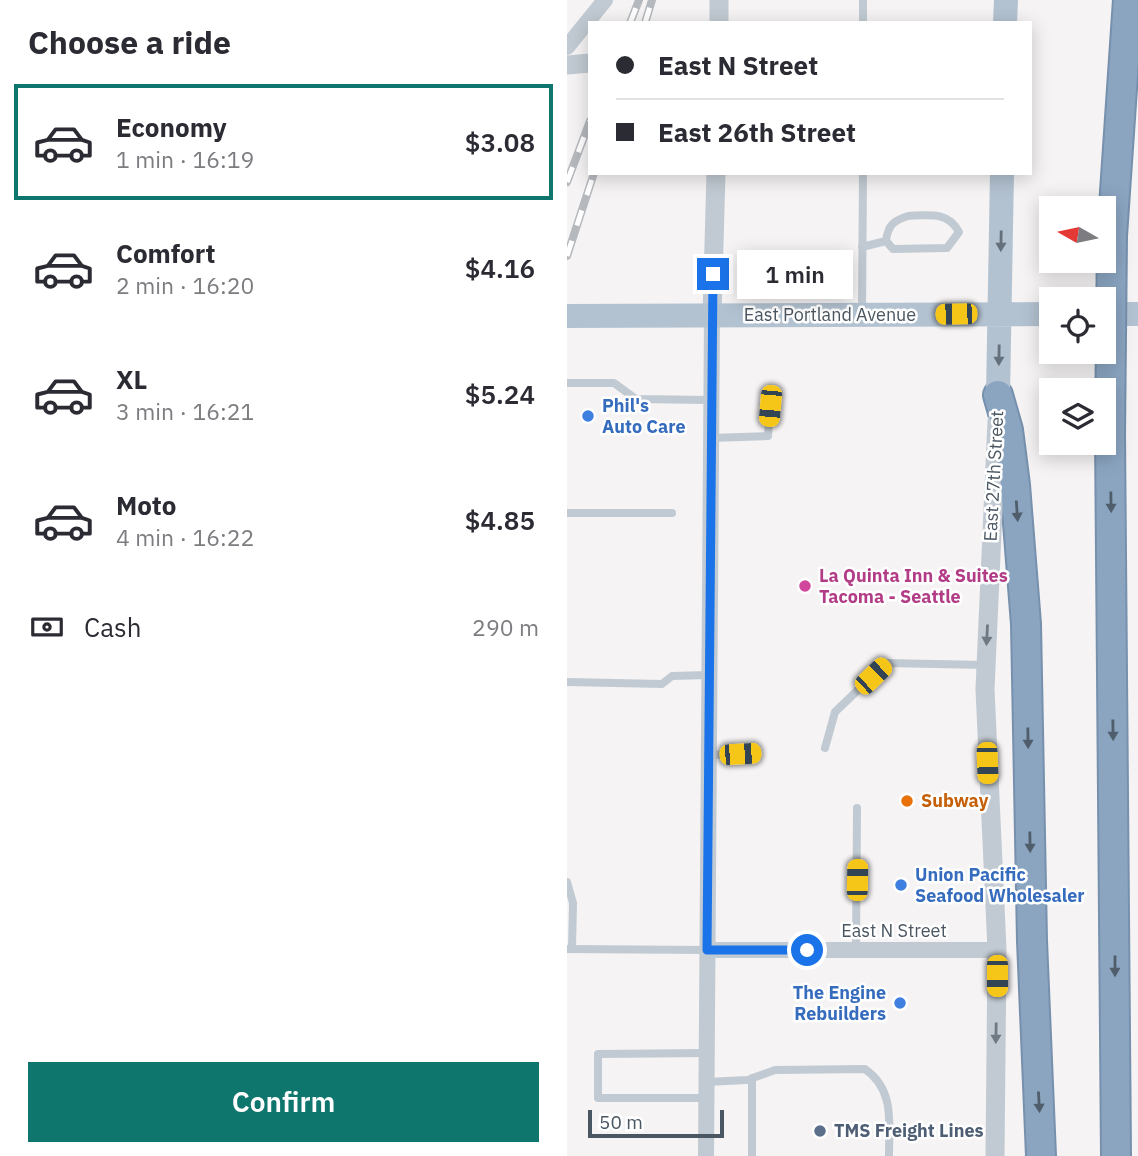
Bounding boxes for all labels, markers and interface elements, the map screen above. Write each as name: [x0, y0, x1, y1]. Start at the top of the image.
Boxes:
text: Choose a ride: [28, 21, 231, 63]
text: East N Street: [658, 48, 818, 82]
text: Economy: [116, 110, 227, 144]
icon: car: [32, 111, 95, 174]
text: East 26th Street: [658, 115, 856, 149]
text: $3.08: [465, 125, 535, 159]
text: 1 min · 16:19: [116, 144, 254, 174]
north arrow: [1039, 196, 1117, 273]
map controls: [1039, 196, 1116, 455]
one-way arrow: [995, 231, 1007, 253]
text: Comfort: [116, 236, 215, 270]
icon: car: [32, 237, 95, 300]
callout: 1 min: [737, 250, 853, 298]
text: $4.16: [465, 251, 535, 285]
route end: [697, 258, 729, 290]
text: 1 min: [765, 259, 825, 289]
text: 2 min · 16:20: [116, 270, 254, 300]
button: locate: [1039, 287, 1116, 364]
street label: East Portland Avenue: [744, 303, 916, 326]
car: [935, 303, 978, 325]
one-way arrow: [994, 344, 1005, 366]
text: XL: [116, 362, 147, 396]
icon: car: [32, 363, 95, 426]
text: $5.24: [465, 377, 535, 411]
button: layers: [1039, 378, 1116, 455]
car: [758, 384, 783, 428]
place label: Phil's Auto Care: [602, 394, 686, 438]
text: 3 min · 16:21: [116, 396, 254, 426]
marker: Phil's Auto Care: [580, 408, 596, 424]
street label: East 27th Street: [979, 410, 1008, 542]
text: Moto: [116, 488, 176, 522]
icon: car: [32, 489, 95, 552]
one-way arrow: [1105, 491, 1117, 513]
one-way arrow: [1012, 500, 1023, 522]
text: $4.85: [465, 503, 535, 537]
text: 4 min · 16:22: [116, 522, 254, 552]
place label: La Quinta Inn & Suites Tacoma - Seattle: [819, 564, 1008, 608]
marker: La Quinta Inn & Suites Tacoma - Seattle: [797, 578, 813, 594]
icon: cash: [28, 608, 66, 646]
text: Cash: [84, 610, 141, 644]
text: 290 m: [472, 612, 539, 642]
one-way arrow: [981, 624, 992, 646]
car: [851, 654, 896, 698]
one-way arrow: [1107, 719, 1119, 741]
one-way arrow: [1022, 727, 1034, 749]
car: [719, 742, 762, 766]
car: [976, 742, 999, 784]
place label: Subway: [921, 789, 989, 812]
marker: Subway: [899, 793, 915, 809]
one-way arrow: [1025, 832, 1036, 854]
car: [847, 859, 868, 901]
place label: Union Pacific Seafood Wholesaler: [915, 863, 1085, 907]
marker: Union Pacific Seafood Wholesaler: [893, 877, 909, 893]
street label: East N Street: [841, 919, 947, 942]
route start: [791, 934, 823, 966]
car: [987, 955, 1008, 997]
one-way arrow: [1109, 955, 1121, 977]
place label: The Engine Rebuilders: [793, 981, 886, 1025]
marker: The Engine Rebuilders: [892, 995, 908, 1011]
one-way arrow: [990, 1023, 1002, 1045]
button: Confirm: [28, 1062, 539, 1142]
one-way arrow: [1033, 1092, 1044, 1114]
scale bar: [588, 1107, 725, 1139]
text: 50 m: [599, 1110, 643, 1134]
place label: TMS Freight Lines: [834, 1119, 984, 1142]
marker: TMS Freight Lines: [812, 1123, 828, 1139]

